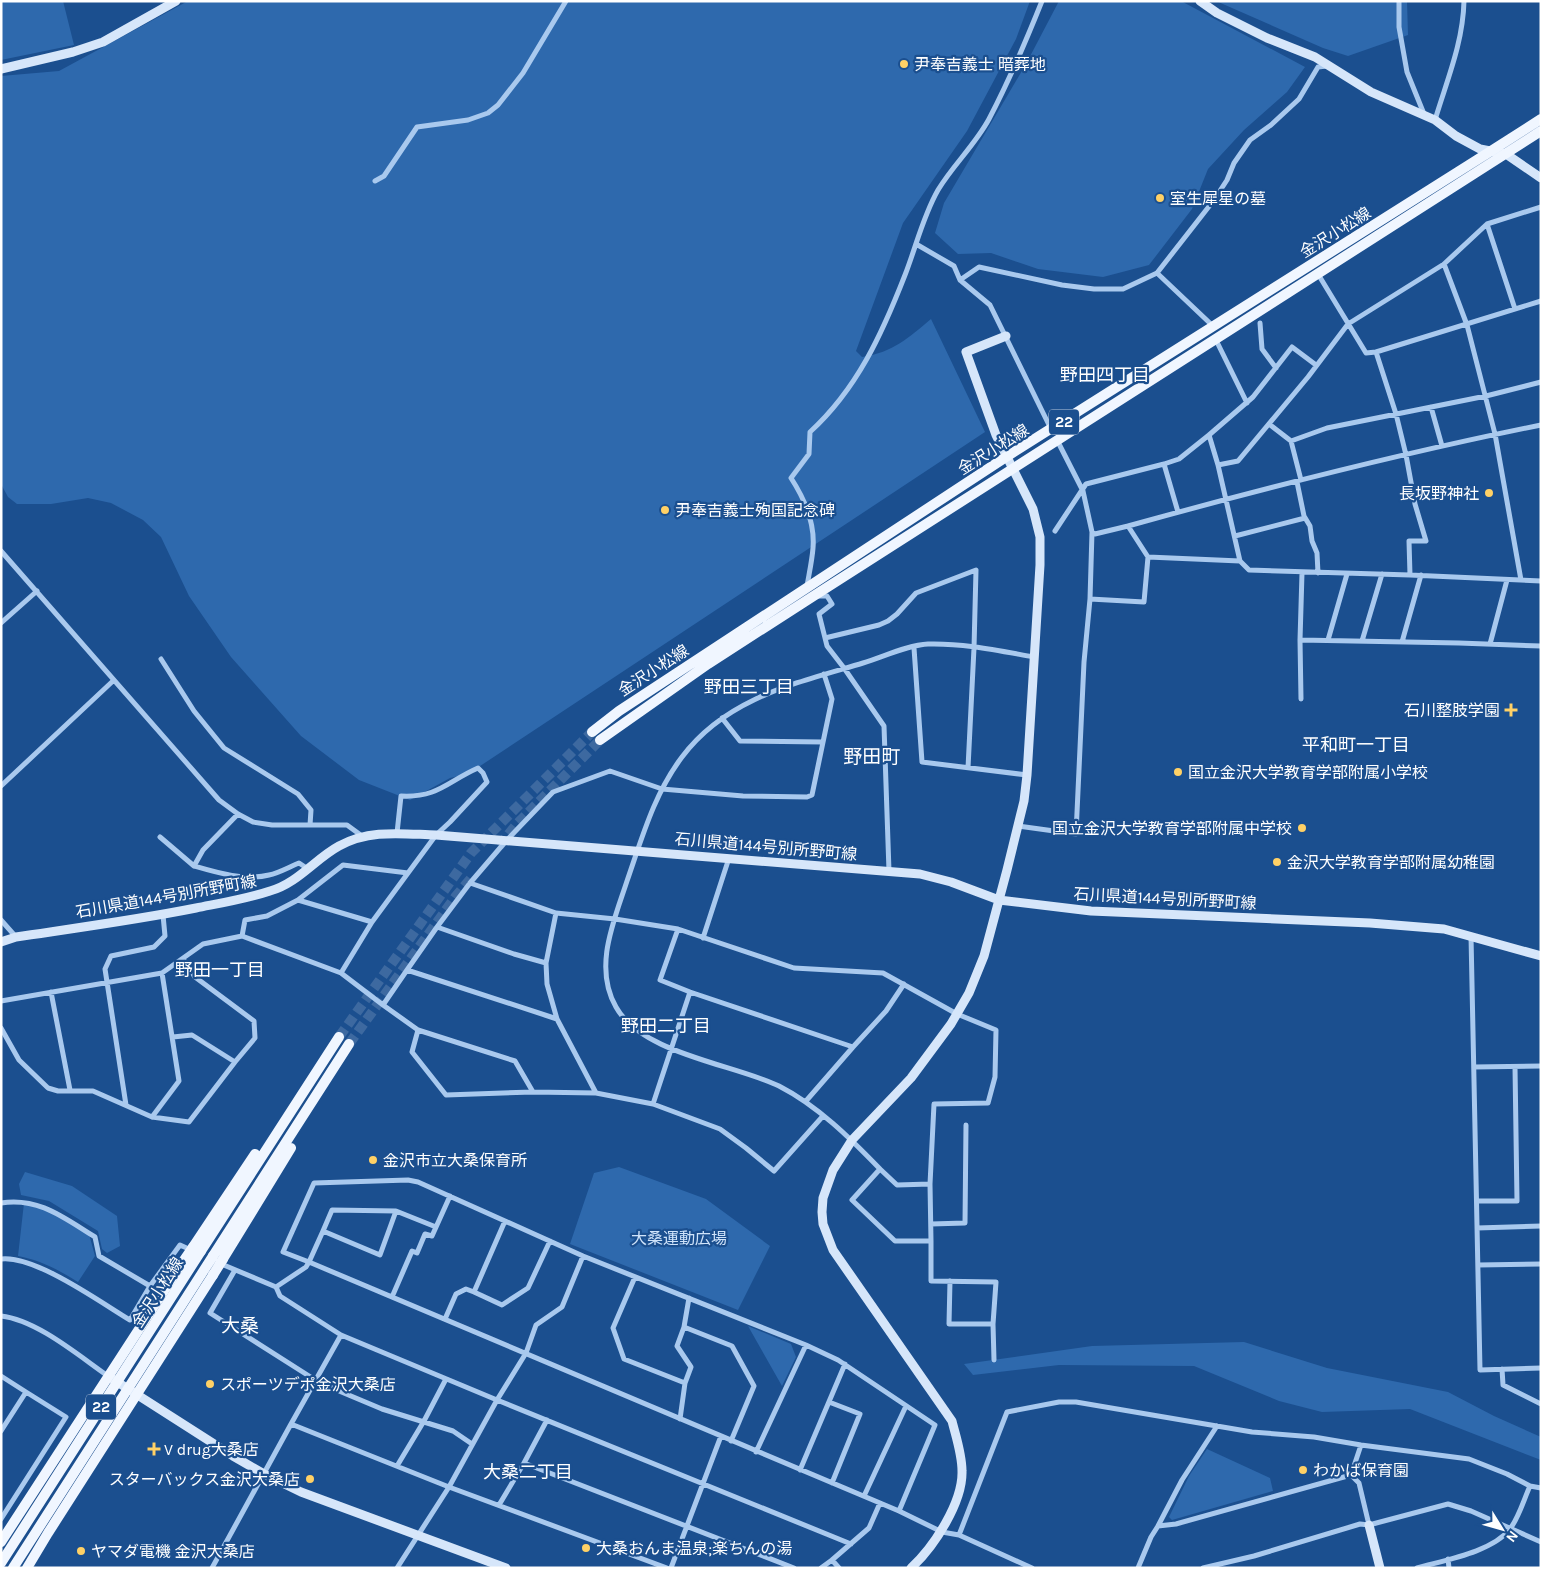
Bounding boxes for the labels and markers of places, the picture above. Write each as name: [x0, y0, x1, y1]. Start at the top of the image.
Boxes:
place label: 尹奉吉義士 暗葬地: [914, 55, 1046, 74]
marker: 尹奉吉義士 暗葬地: [898, 58, 910, 70]
place label: 室生犀星の墓: [1170, 189, 1266, 208]
marker: 室生犀星の墓: [1154, 192, 1166, 204]
place label: 長坂野神社: [1399, 484, 1479, 503]
marker: 長坂野神社: [1483, 487, 1495, 499]
place label: 尹奉吉義士殉国記念碑: [675, 501, 835, 520]
marker: 尹奉吉義士殉国記念碑: [659, 504, 671, 516]
place label: 石川整肢学園: [1404, 701, 1500, 720]
marker: 石川整肢学園: [1504, 703, 1518, 717]
place label: 国立金沢大学教育学部附属小学校: [1188, 763, 1428, 782]
marker: 国立金沢大学教育学部附属小学校: [1172, 766, 1184, 778]
place label: 国立金沢大学教育学部附属中学校: [1052, 819, 1292, 838]
marker: 国立金沢大学教育学部附属中学校: [1296, 822, 1308, 834]
place label: 金沢大学教育学部附属幼稚園: [1287, 853, 1495, 872]
marker: 金沢大学教育学部附属幼稚園: [1271, 856, 1283, 868]
place label: 金沢市立大桑保育所: [383, 1151, 527, 1170]
marker: 金沢市立大桑保育所: [367, 1154, 379, 1166]
place label: スポーツデポ金沢大桑店: [220, 1375, 396, 1394]
marker: スポーツデポ金沢大桑店: [204, 1378, 216, 1390]
place label: V drug大桑店: [164, 1440, 259, 1459]
marker: V drug大桑店: [148, 1443, 160, 1455]
place label: わかば保育園: [1313, 1461, 1409, 1480]
marker: わかば保育園: [1297, 1464, 1309, 1476]
place label: スターバックス金沢大桑店: [109, 1470, 300, 1489]
marker: スターバックス金沢大桑店: [304, 1473, 316, 1485]
place label: 大桑おんま温泉;楽ちんの湯: [596, 1539, 792, 1558]
place label: ヤマダ電機 金沢大桑店: [91, 1542, 255, 1561]
marker: 大桑おんま温泉;楽ちんの湯: [580, 1542, 592, 1554]
marker: ヤマダ電機 金沢大桑店: [75, 1545, 87, 1557]

